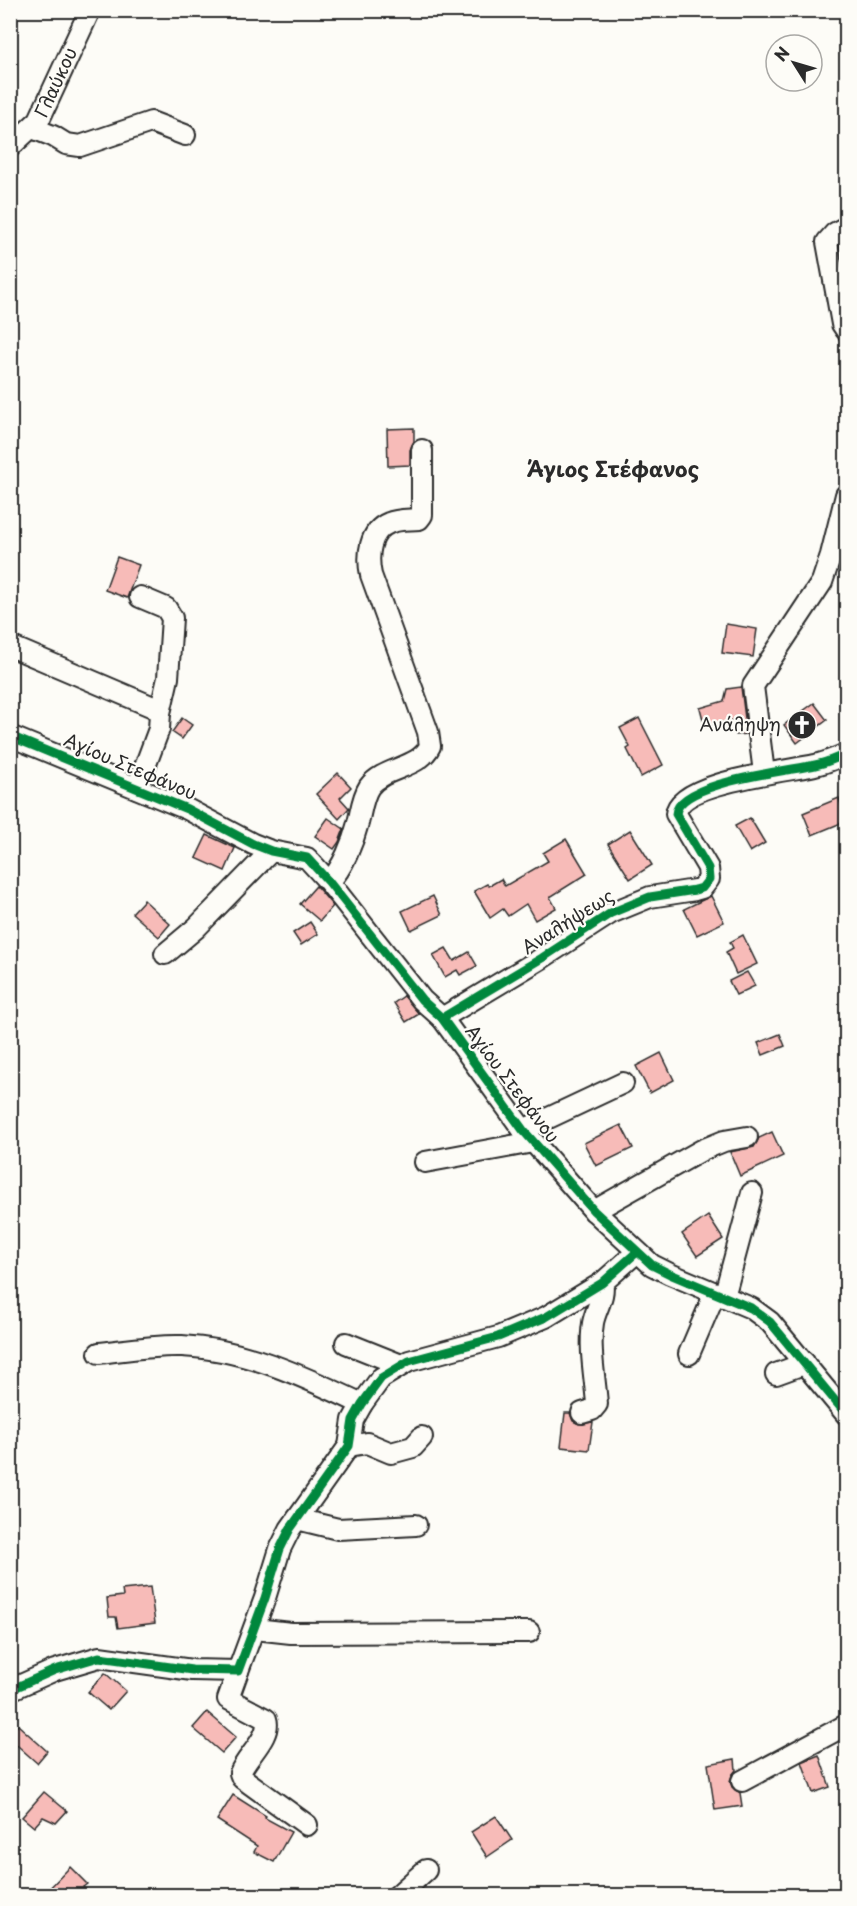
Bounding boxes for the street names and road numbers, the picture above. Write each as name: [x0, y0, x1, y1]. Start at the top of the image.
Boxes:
street label: Γλαύκου: [27, 42, 83, 121]
street label: Αγίου Στεφάνου: [60, 725, 201, 806]
street label: Αναλήψεως: [516, 882, 619, 960]
street label: Αγίου Στεφάνου: [460, 1018, 567, 1148]

